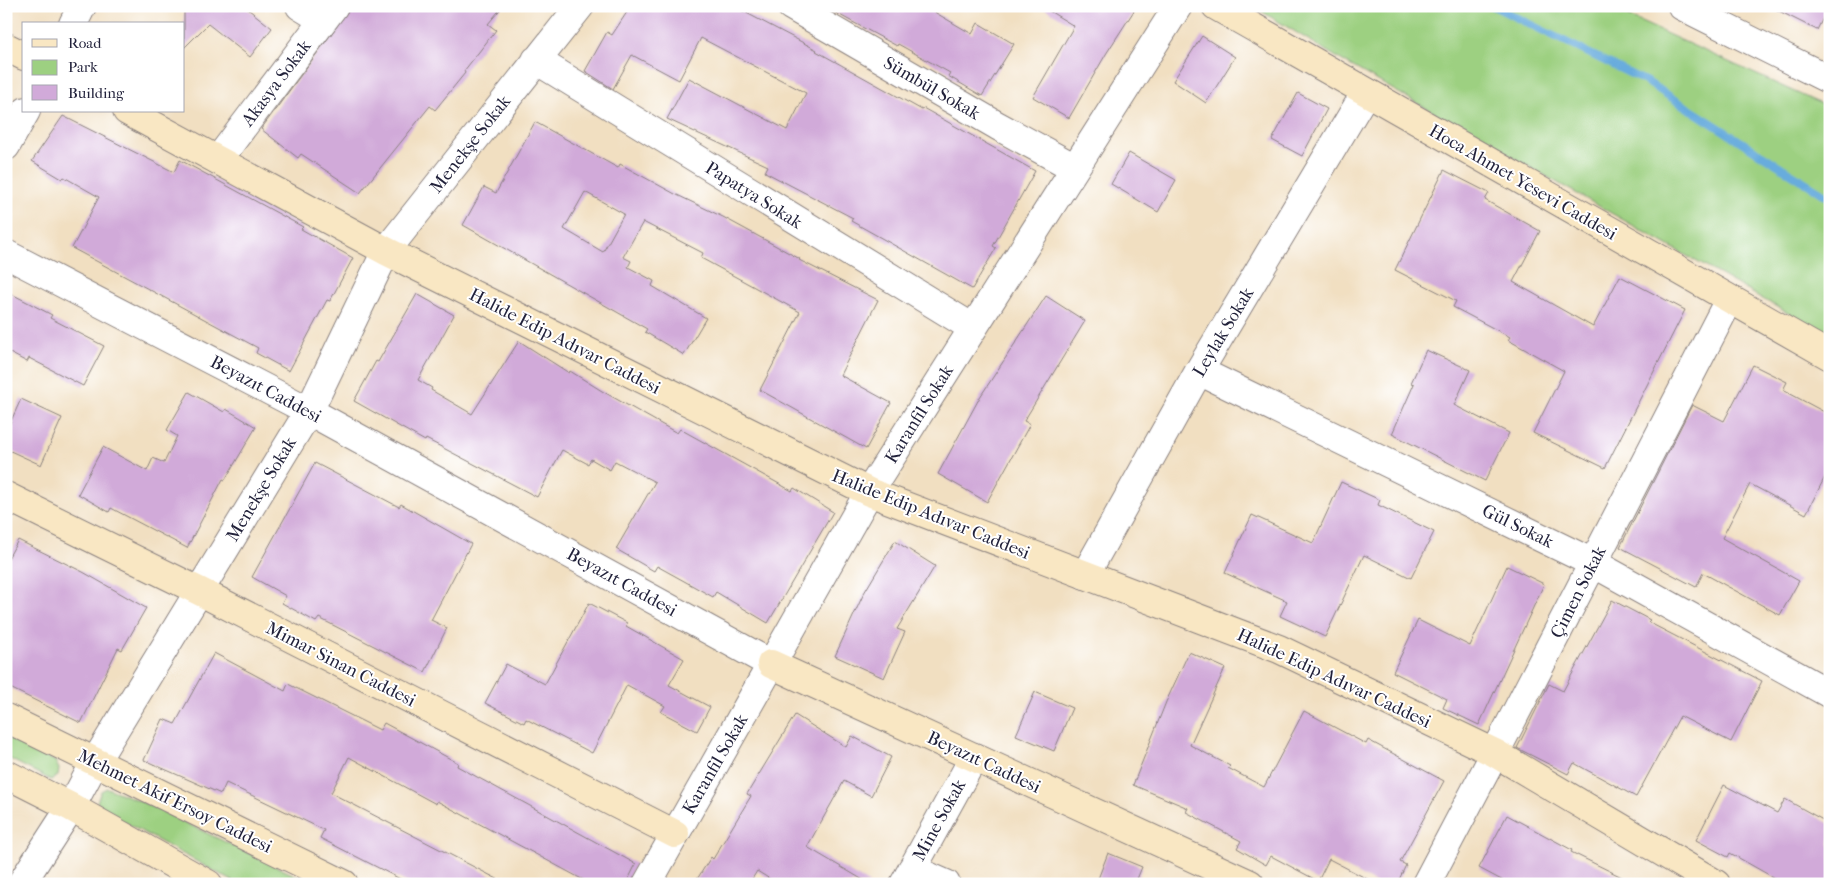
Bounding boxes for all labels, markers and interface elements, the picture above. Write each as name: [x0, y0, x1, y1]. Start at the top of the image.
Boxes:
legend: [22, 22, 185, 112]
text: Road: [68, 34, 102, 52]
street label: Akasya Sokak: [237, 36, 316, 131]
street label: Sümbül Sokak: [880, 52, 984, 125]
text: Park: [68, 58, 98, 76]
text: Building: [68, 84, 125, 102]
street label: Menekşe Sokak: [426, 91, 515, 197]
street label: Hoca Ahmet Yesevi Caddesi: [1425, 120, 1621, 245]
street label: Papatya Sokak: [701, 157, 807, 234]
street label: Leylak Sokak: [1189, 283, 1259, 381]
street label: Halide Edip Adıvar Caddesi: [466, 284, 664, 399]
street label: Beyazıt Caddesi: [207, 351, 325, 428]
street label: Karanfil Sokak: [881, 361, 958, 467]
street label: Menekşe Sokak: [222, 433, 301, 545]
street label: Halide Edip Adıvar Caddesi: [829, 465, 1033, 564]
street label: Gül Sokak: [1479, 500, 1558, 553]
street label: Çimen Sokak: [1546, 542, 1612, 642]
street label: Beyazıt Caddesi: [563, 544, 681, 622]
street label: Mimar Sinan Caddesi: [262, 618, 420, 712]
street label: Halide Edip Adıvar Caddesi: [1234, 624, 1435, 733]
street label: Karanfil Sokak: [678, 710, 753, 818]
street label: Beyazıt Caddesi: [924, 727, 1044, 798]
street label: Mehmet Akif Ersoy Caddesi: [74, 745, 276, 858]
street label: Mine Sokak: [908, 775, 971, 865]

